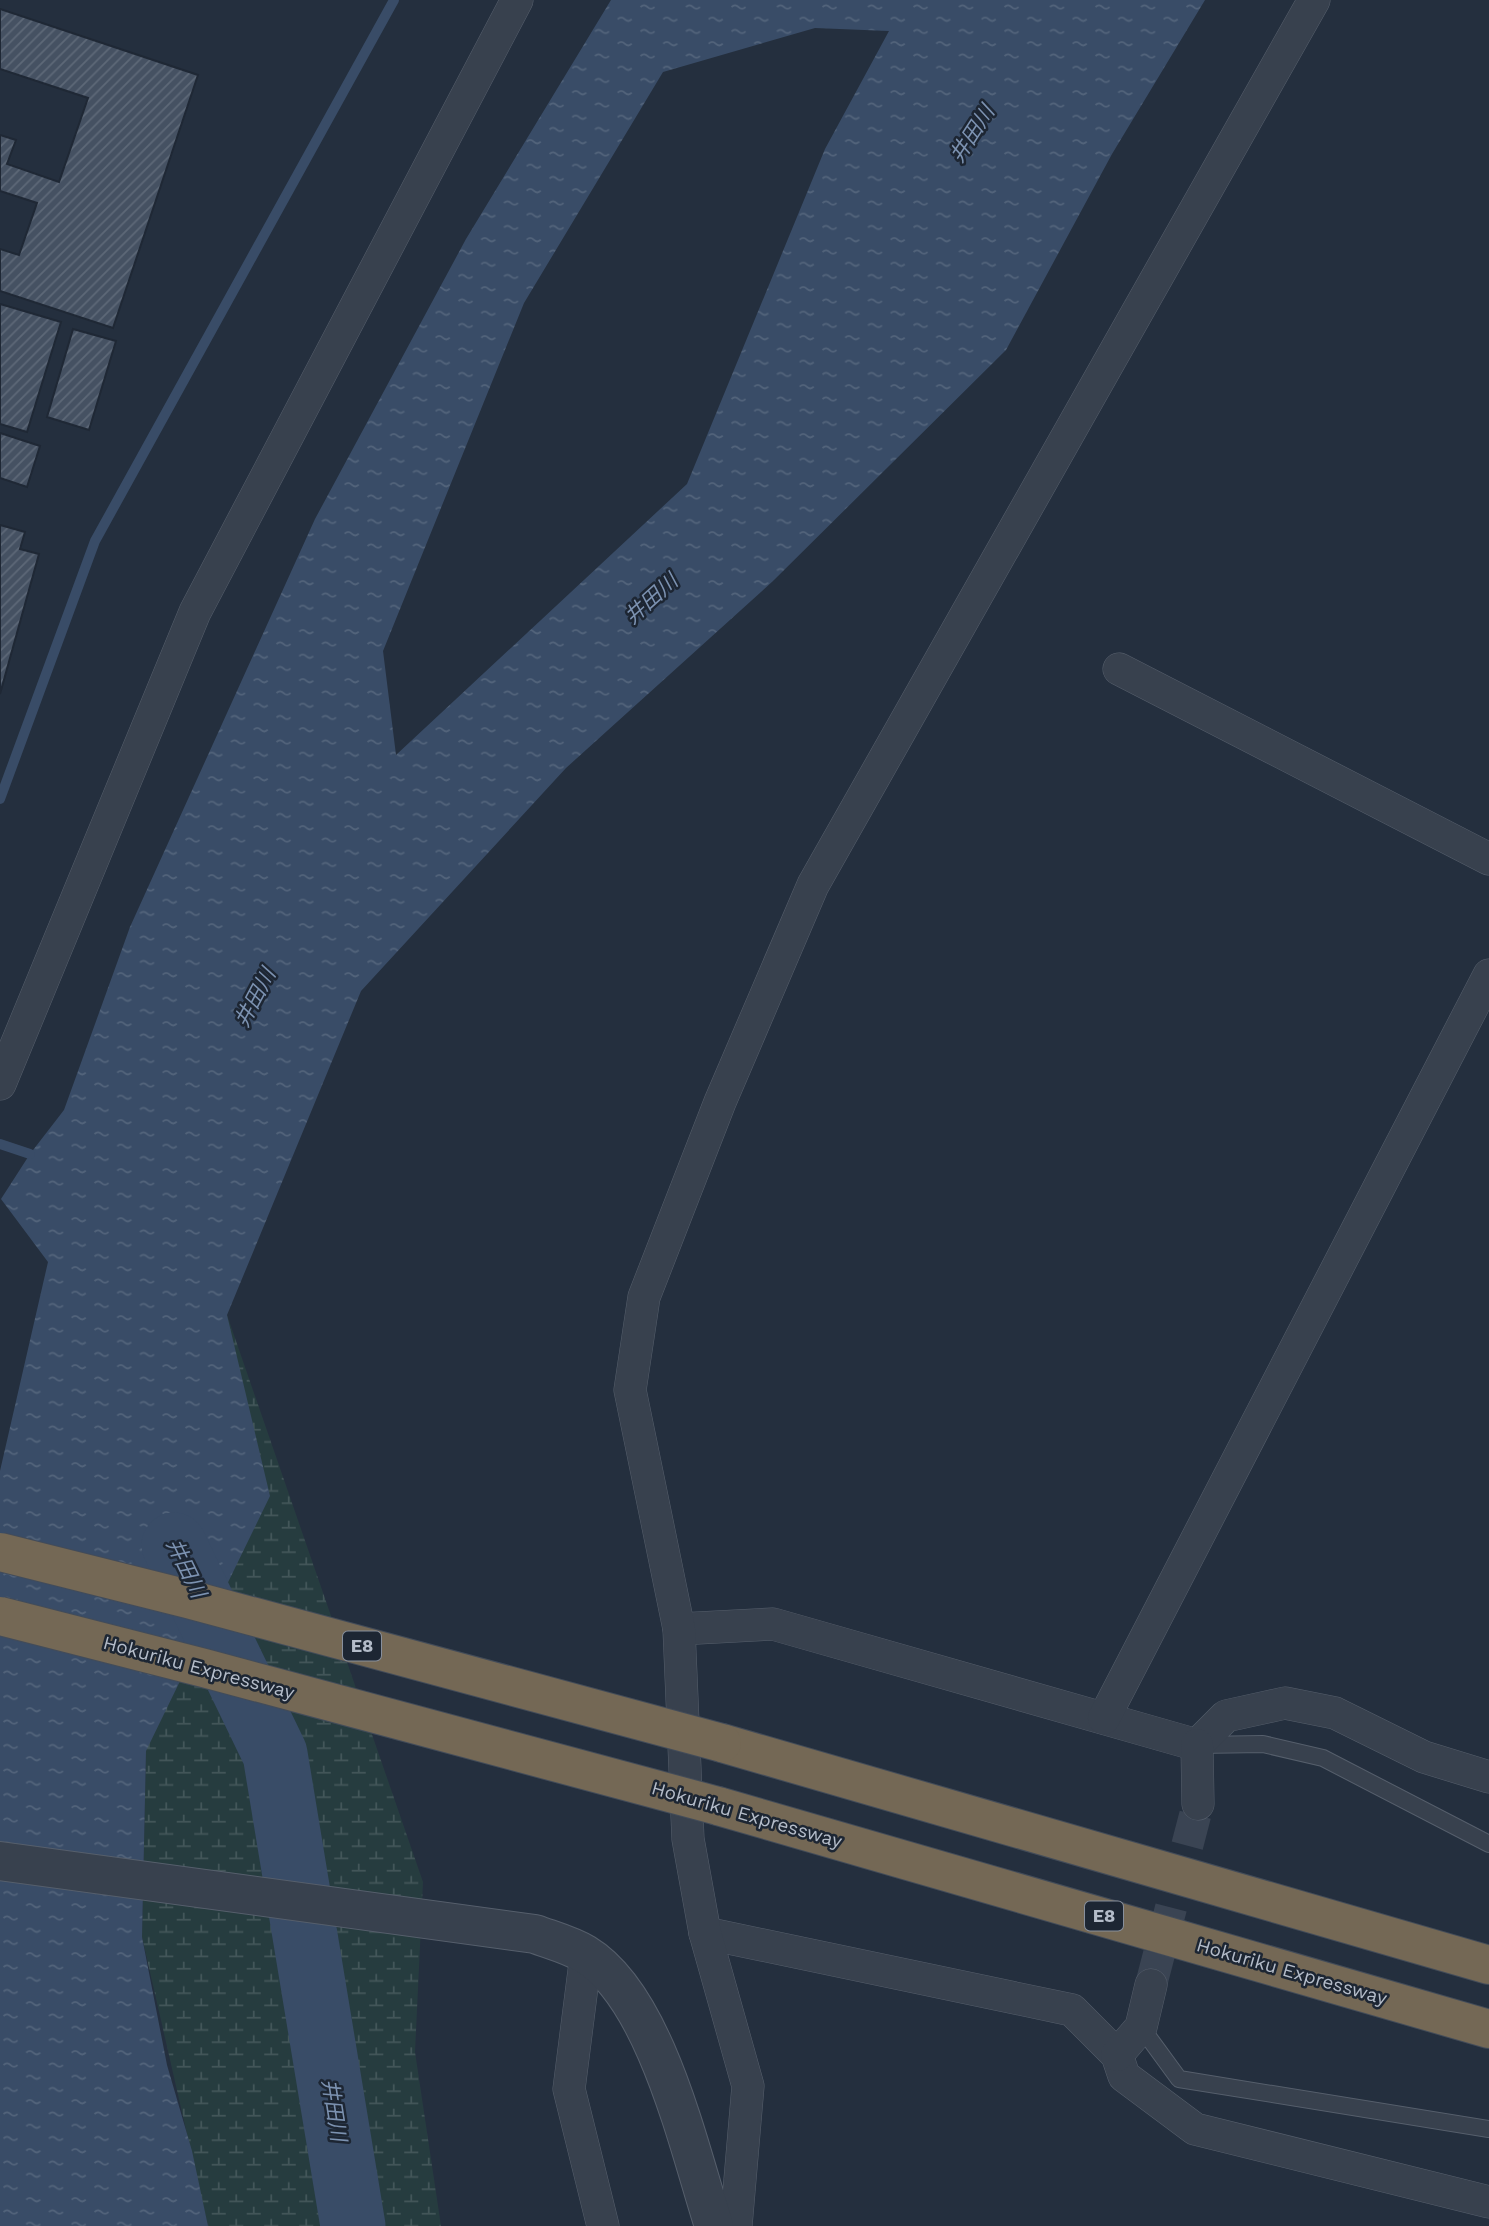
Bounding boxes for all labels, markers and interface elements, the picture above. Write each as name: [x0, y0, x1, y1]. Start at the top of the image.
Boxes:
water label: 井田川: [944, 99, 1000, 167]
water label: 井田川: [619, 567, 684, 629]
water label: 井田川: [229, 962, 281, 1031]
water label: 井田川: [161, 1534, 212, 1603]
street label: Hokuriku Expressway: [101, 1631, 297, 1704]
road number: E8: [343, 1632, 381, 1660]
street label: Hokuriku Expressway: [649, 1776, 845, 1853]
road number: E8: [1085, 1902, 1123, 1930]
street label: Hokuriku Expressway: [1194, 1933, 1390, 2010]
water label: 井田川: [317, 2077, 352, 2145]

